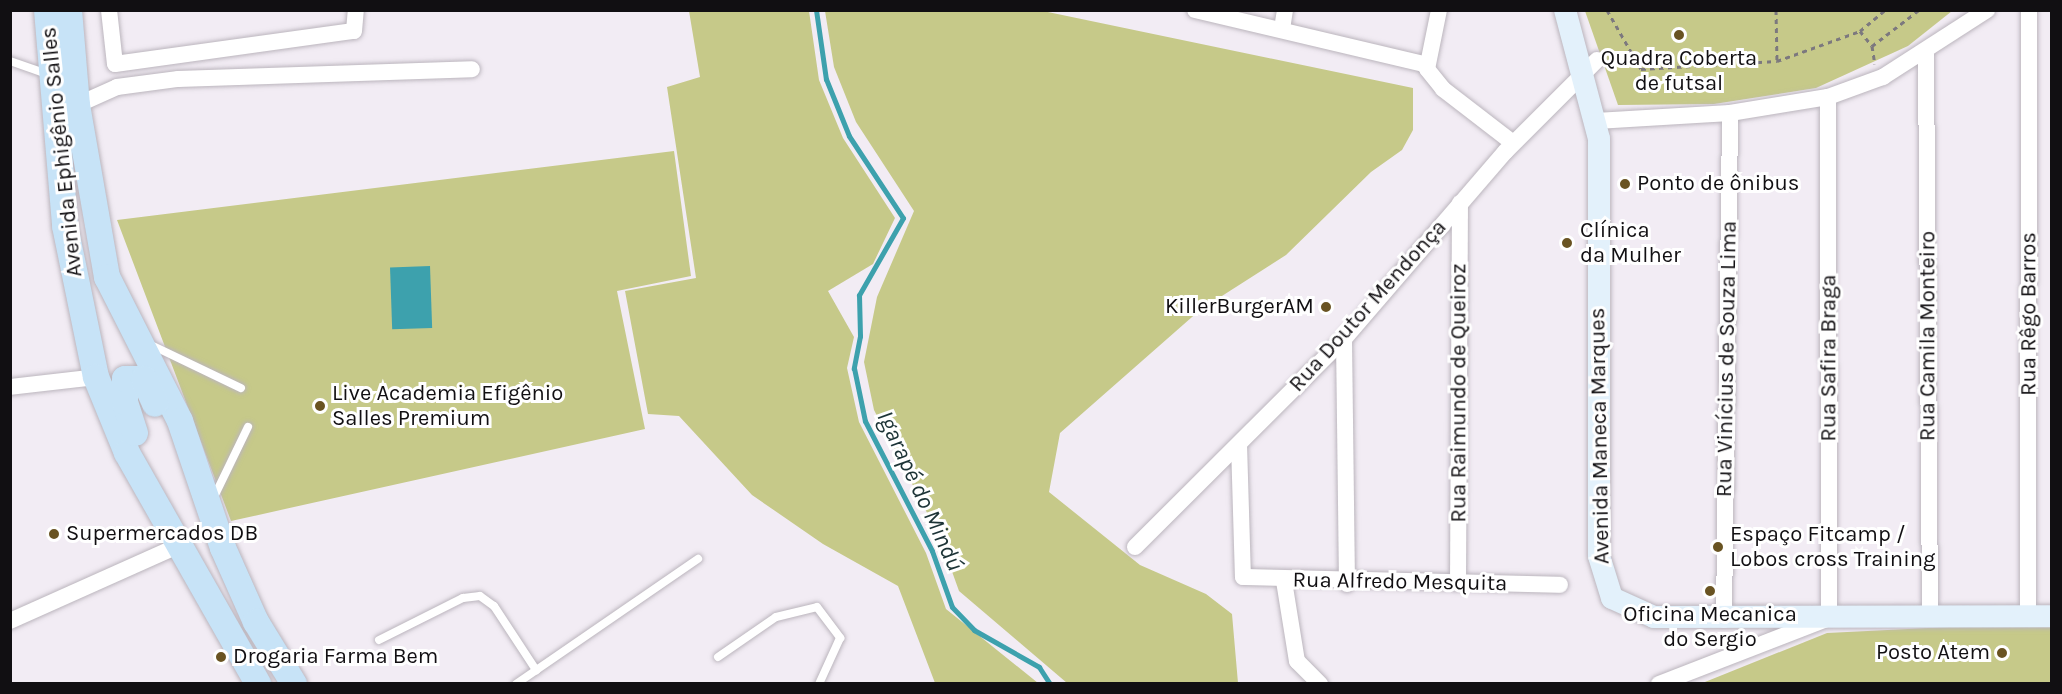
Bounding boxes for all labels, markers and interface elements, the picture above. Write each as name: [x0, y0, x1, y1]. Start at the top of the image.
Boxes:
street label: Avenida Ephigênio Salles: [36, 26, 88, 278]
marker: Quadra Coberta de futsal: [1672, 28, 1686, 42]
place label: Quadra Coberta de futsal: [1601, 45, 1757, 96]
place label: Ponto de ônibus: [1637, 171, 1799, 197]
marker: Ponto de ônibus: [1618, 177, 1632, 191]
street label: Rua Doutor Mendonça: [1284, 215, 1452, 397]
place label: Clínica da Mulher: [1580, 217, 1681, 268]
street label: Rua Vinícius de Souza Lima: [1711, 221, 1743, 497]
street label: Rua Camila Monteiro: [1915, 231, 1941, 441]
street label: Rua Rêgo Barros: [2016, 232, 2042, 396]
marker: Clínica da Mulher: [1558, 234, 1576, 252]
street label: Rua Raimundo de Queiroz: [1446, 263, 1472, 523]
street label: Rua Safira Braga: [1816, 274, 1842, 442]
place label: KillerBurgerAM: [1165, 294, 1314, 320]
marker: KillerBurgerAM: [1319, 300, 1333, 314]
street label: Avenida Maneca Marques: [1585, 308, 1615, 564]
place label: Live Academia Efigênio Salles Premium: [332, 380, 563, 432]
marker: Live Academia Efigênio Salles Premium: [313, 399, 327, 413]
water label: Igarapé do Mindú: [870, 406, 970, 576]
place label: Supermercados DB: [66, 521, 258, 547]
place label: Espaço Fitcamp / Lobos cross Training: [1730, 521, 1935, 572]
marker: Supermercados DB: [47, 527, 61, 541]
marker: Espaço Fitcamp / Lobos cross Training: [1711, 540, 1725, 554]
street label: Rua Alfredo Mesquita: [1292, 567, 1508, 597]
marker: Oficina Mecanica do Sergio: [1703, 584, 1717, 598]
place label: Oficina Mecanica do Sergio: [1623, 601, 1797, 652]
place label: Posto Atem: [1876, 640, 1990, 666]
place label: Drogaria Farma Bem: [233, 644, 438, 670]
marker: Posto Atem: [1995, 646, 2009, 660]
marker: Drogaria Farma Bem: [214, 650, 228, 664]

